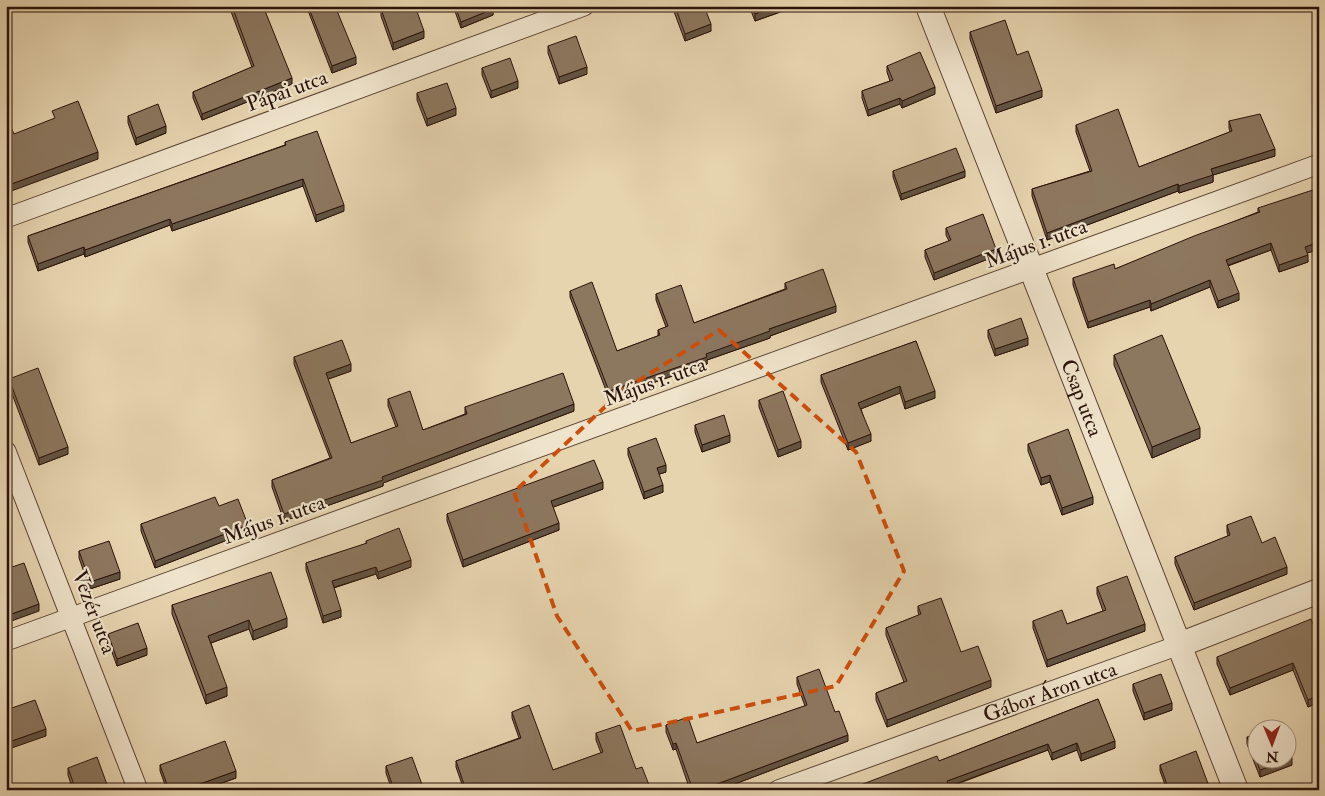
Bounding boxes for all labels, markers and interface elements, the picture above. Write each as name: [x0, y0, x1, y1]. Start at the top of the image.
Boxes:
street label: Pápai utca: [243, 64, 332, 118]
street label: Május 1. utca: [981, 213, 1091, 275]
street label: Május 1. utca: [600, 351, 710, 413]
street label: Csap utca: [1055, 355, 1109, 441]
street label: Május 1. utca: [219, 489, 329, 551]
street label: Vezér utca: [66, 566, 122, 658]
street label: Gábor Áron utca: [979, 655, 1121, 728]
north arrow: [1248, 718, 1298, 768]
text: N: [1265, 748, 1280, 765]

